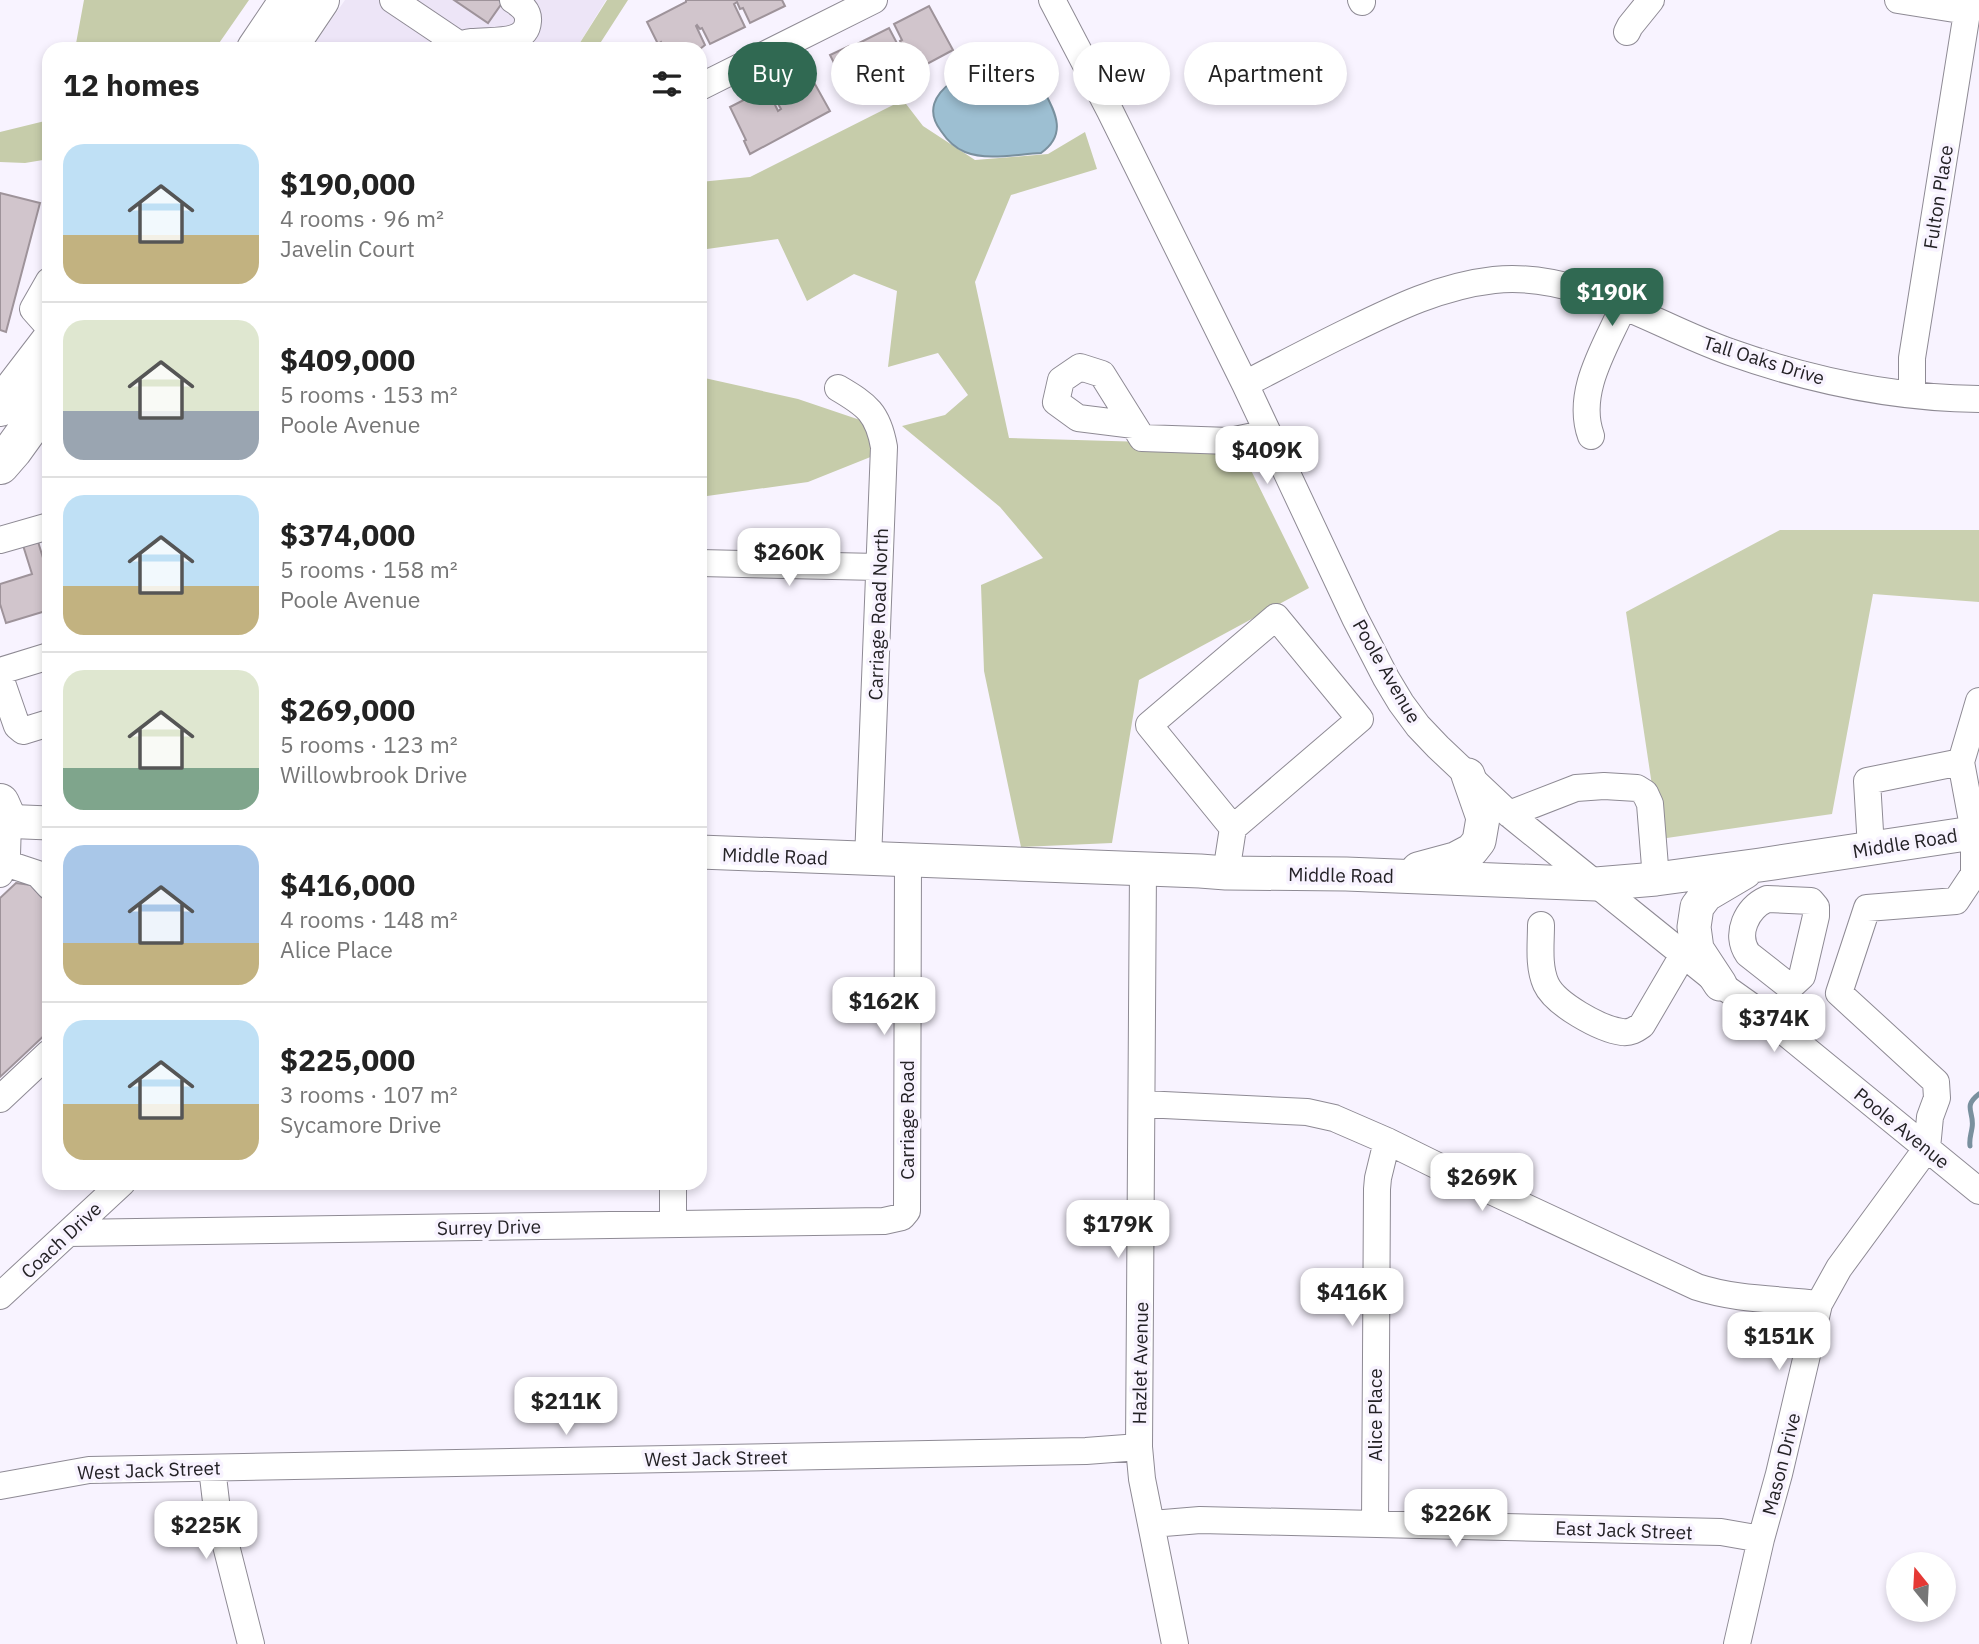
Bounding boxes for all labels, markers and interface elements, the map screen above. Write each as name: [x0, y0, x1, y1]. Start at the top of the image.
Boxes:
chip: Buy: [728, 42, 817, 105]
chip: Rent: [831, 42, 930, 105]
chip: Filters: [944, 42, 1059, 105]
chip: New: [1073, 42, 1170, 105]
chip: Apartment: [1184, 42, 1347, 105]
text: 12 homes: [63, 65, 200, 104]
icon: filters: [648, 65, 686, 103]
street label: Fulton Place: [1918, 143, 1958, 251]
text: $190,000: [280, 164, 415, 203]
icon: home: [119, 172, 203, 256]
text: 4 rooms · 96 m²: [280, 203, 444, 233]
text: Javelin Court: [280, 233, 415, 263]
pin: $190K: [1563, 268, 1661, 328]
text: $190K: [1576, 276, 1648, 306]
street label: Tall Oaks Drive: [1700, 330, 1828, 390]
text: $409,000: [280, 340, 415, 379]
icon: home: [119, 348, 203, 432]
text: 5 rooms · 153 m²: [280, 379, 458, 409]
text: Poole Avenue: [280, 409, 420, 439]
pin: $409K: [1218, 426, 1316, 486]
text: $409K: [1231, 434, 1303, 464]
text: $374,000: [280, 515, 415, 554]
icon: home: [119, 523, 203, 607]
street label: Carriage Road North: [863, 527, 893, 701]
pin: $260K: [740, 528, 838, 588]
text: $260K: [753, 536, 825, 566]
text: 5 rooms · 158 m²: [280, 554, 458, 584]
text: Poole Avenue: [280, 584, 420, 614]
street label: Poole Avenue: [1348, 615, 1426, 727]
text: $269,000: [280, 690, 415, 729]
icon: home: [119, 698, 203, 782]
text: 5 rooms · 123 m²: [280, 729, 458, 759]
text: Willowbrook Drive: [280, 759, 467, 789]
street label: Middle Road: [1851, 823, 1959, 863]
street label: Middle Road: [722, 842, 828, 870]
street label: Middle Road: [1288, 862, 1394, 888]
text: $416,000: [280, 865, 415, 904]
icon: home: [119, 873, 203, 957]
text: 4 rooms · 148 m²: [280, 904, 458, 934]
text: Alice Place: [280, 934, 393, 964]
pin: $162K: [835, 978, 933, 1037]
text: $162K: [848, 985, 920, 1015]
pin: $374K: [1725, 995, 1823, 1054]
text: $374K: [1738, 1002, 1810, 1032]
text: $225,000: [280, 1040, 415, 1079]
icon: home: [119, 1048, 203, 1132]
street label: Carriage Road: [895, 1060, 919, 1180]
text: 3 rooms · 107 m²: [280, 1079, 458, 1109]
street label: Poole Avenue: [1849, 1082, 1955, 1174]
text: Sycamore Drive: [280, 1109, 441, 1139]
pin: $269K: [1433, 1154, 1531, 1213]
text: $269K: [1446, 1161, 1518, 1191]
street label: Coach Drive: [16, 1197, 106, 1283]
pin: $179K: [1069, 1200, 1167, 1260]
text: $179K: [1082, 1208, 1154, 1238]
street label: Surrey Drive: [437, 1214, 541, 1240]
pin: $416K: [1303, 1268, 1401, 1328]
text: $416K: [1316, 1276, 1388, 1306]
street label: Hazlet Avenue: [1127, 1302, 1153, 1424]
pin: $151K: [1730, 1312, 1828, 1372]
text: $151K: [1743, 1320, 1815, 1350]
street label: Alice Place: [1363, 1368, 1387, 1462]
pin: $211K: [517, 1378, 615, 1437]
text: $211K: [530, 1385, 602, 1415]
street label: Mason Drive: [1757, 1410, 1805, 1518]
street label: West Jack Street: [644, 1445, 788, 1471]
street label: West Jack Street: [77, 1456, 221, 1484]
pin: $226K: [1407, 1490, 1505, 1549]
text: $226K: [1420, 1497, 1492, 1527]
pin: $225K: [157, 1502, 255, 1561]
text: $225K: [170, 1509, 242, 1539]
street label: East Jack Street: [1555, 1516, 1693, 1544]
north arrow: [1886, 1552, 1956, 1622]
map controls: [1886, 1552, 1956, 1622]

